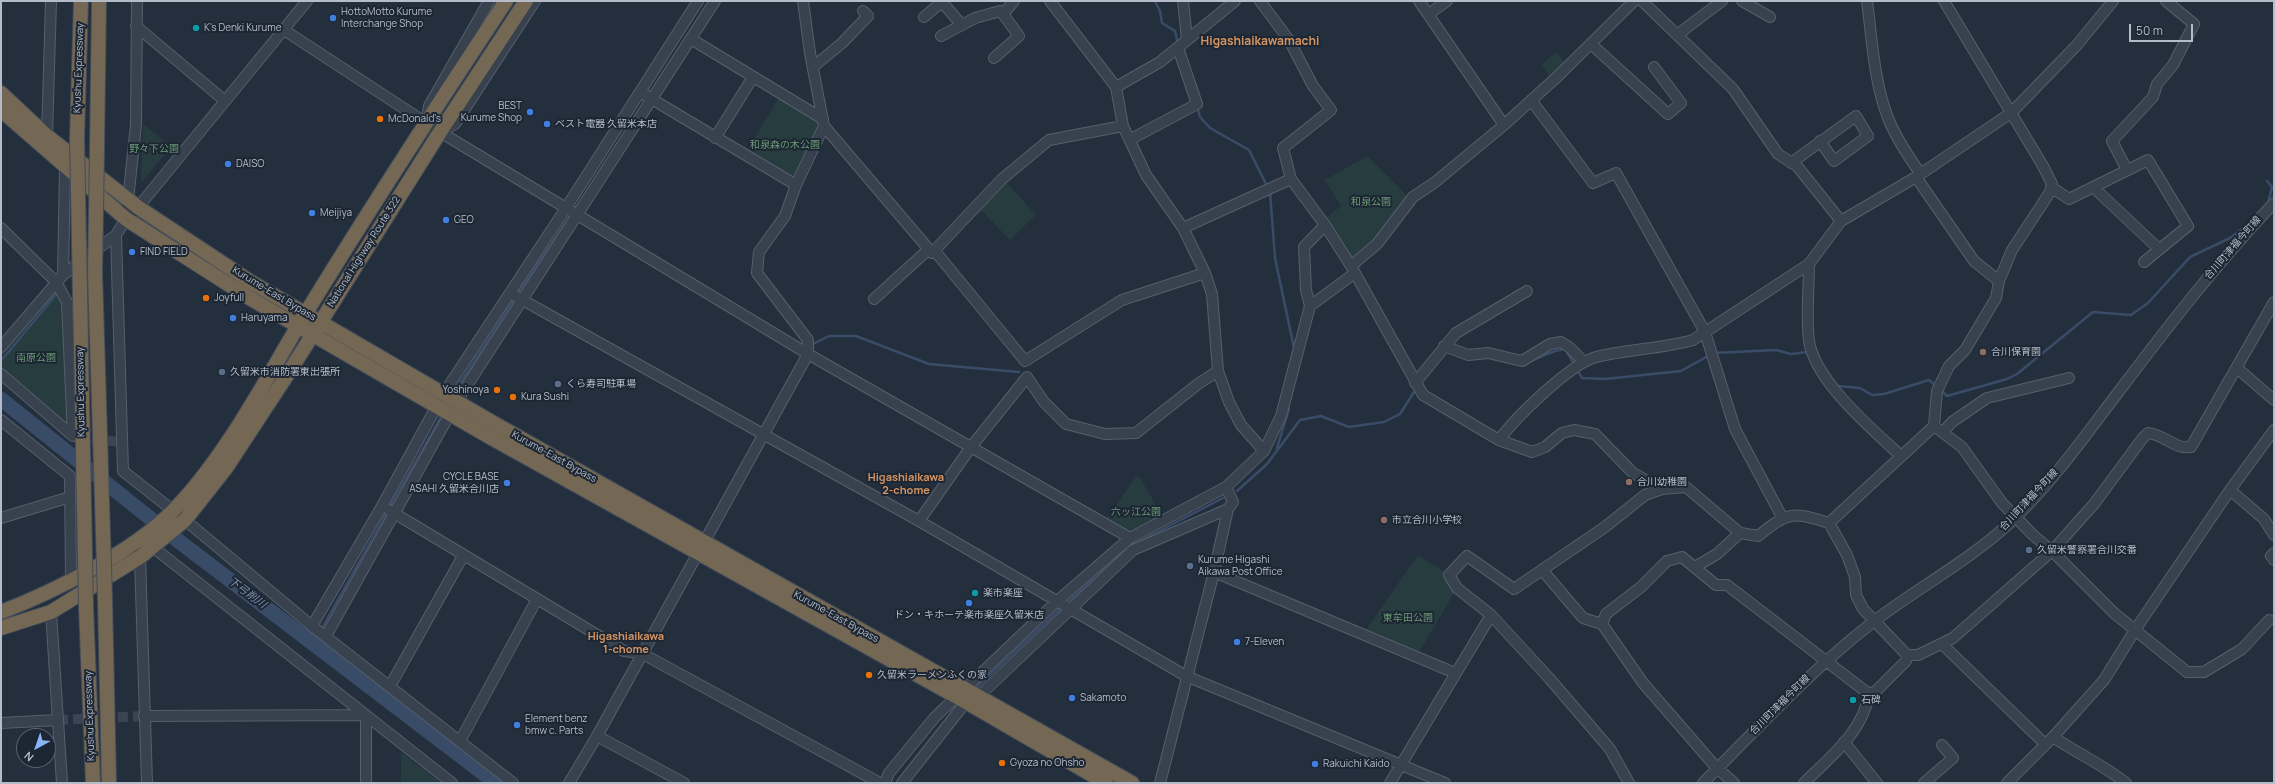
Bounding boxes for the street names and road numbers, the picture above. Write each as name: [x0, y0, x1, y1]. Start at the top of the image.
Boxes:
street label: Kyushu Expressway: [71, 23, 87, 113]
street label: National Highway Route 322: [325, 194, 403, 310]
street label: 合川町津福今町線: [2202, 214, 2264, 282]
street label: Kurume-East Bypass: [230, 264, 318, 324]
street label: Kyushu Expressway: [74, 347, 88, 437]
street label: Kurume-East Bypass: [509, 429, 599, 485]
street label: 合川町津福今町線: [1997, 467, 2061, 533]
street label: Kurume-East Bypass: [791, 589, 881, 645]
street label: Kyushu Expressway: [82, 671, 98, 761]
street label: 合川町津福今町線: [1747, 672, 1813, 738]

